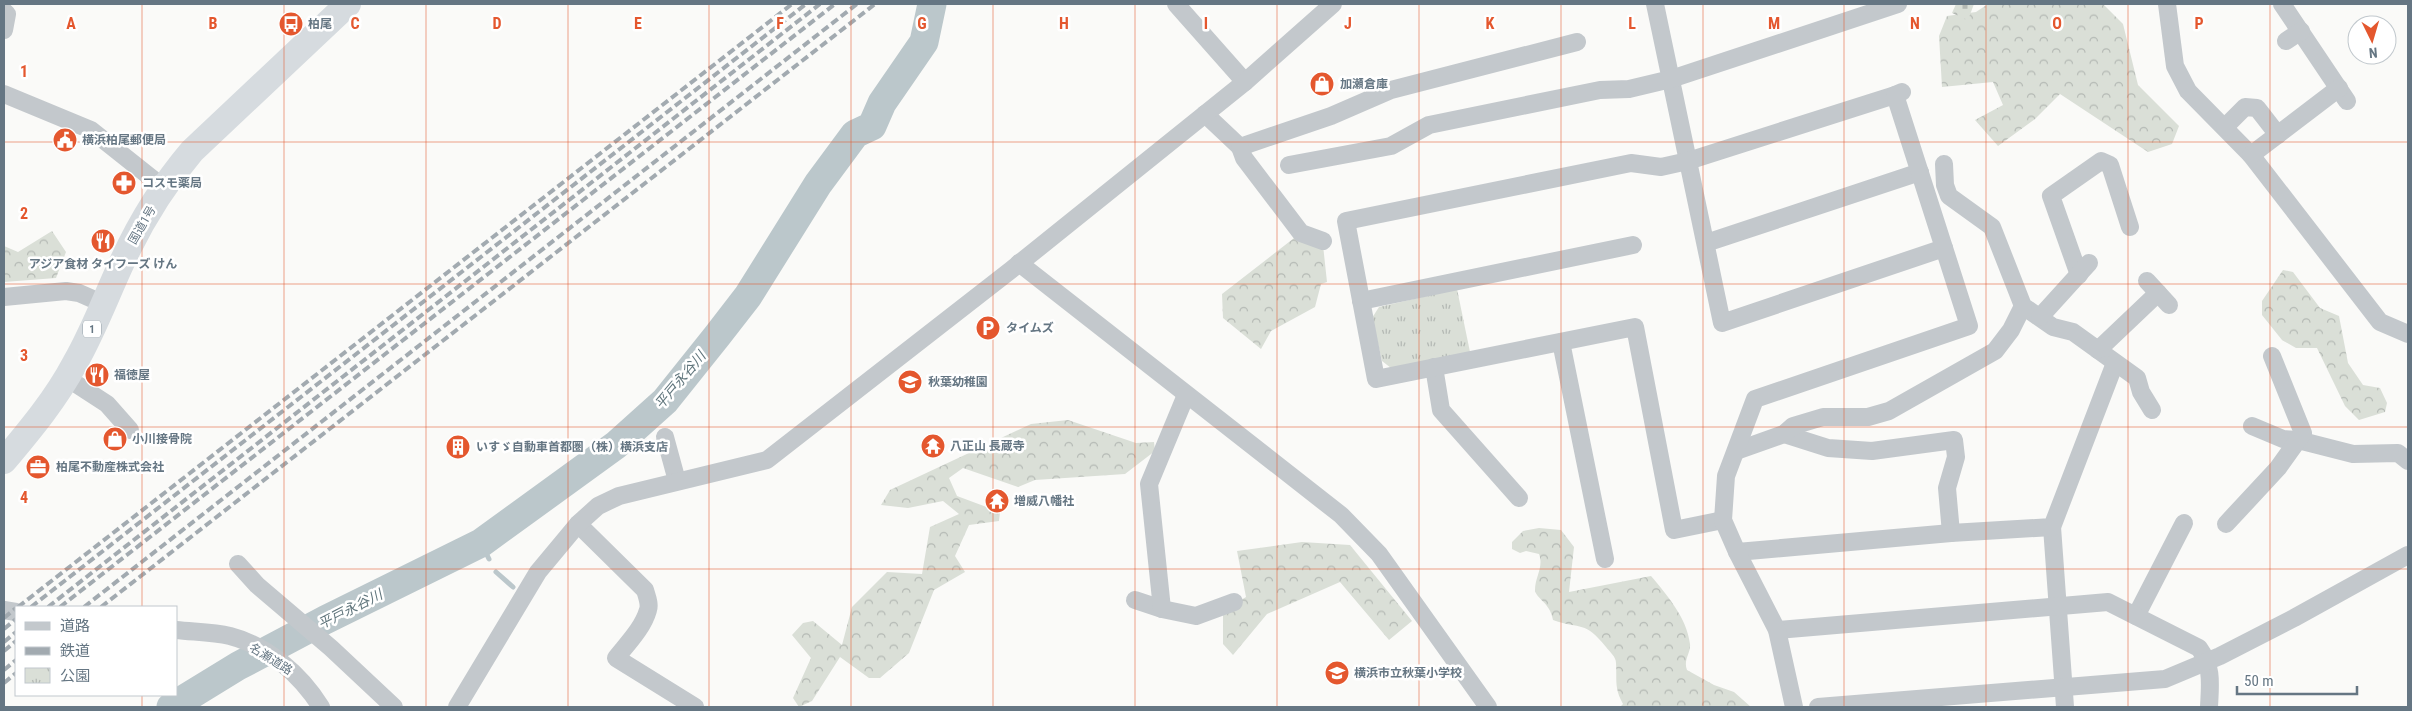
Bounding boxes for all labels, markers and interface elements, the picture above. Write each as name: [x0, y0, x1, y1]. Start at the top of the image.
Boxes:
bus stop icon: 柏尾: [278, 11, 304, 37]
text: A: [66, 14, 76, 33]
text: B: [209, 14, 218, 33]
text: C: [350, 14, 360, 33]
text: D: [492, 14, 502, 33]
text: E: [634, 14, 642, 33]
text: F: [776, 14, 784, 33]
text: G: [917, 14, 927, 33]
text: H: [1059, 14, 1069, 33]
text: I: [1204, 14, 1208, 33]
text: J: [1344, 14, 1352, 33]
text: K: [1486, 14, 1495, 33]
text: L: [1628, 14, 1636, 33]
text: M: [1768, 14, 1780, 33]
text: N: [1910, 14, 1920, 33]
text: O: [2052, 14, 2062, 33]
text: P: [2194, 14, 2204, 33]
north arrow: [2347, 15, 2397, 65]
place label: 柏尾: [308, 17, 332, 31]
text: N: [2368, 45, 2378, 61]
text: 1: [20, 62, 28, 81]
shop icon: 加瀬倉庫: [1309, 71, 1335, 97]
place label: 加瀬倉庫: [1340, 77, 1388, 91]
public building icon: 横浜柏尾郵便局: [52, 127, 78, 153]
place label: 横浜柏尾郵便局: [82, 133, 166, 147]
pharmacy icon: コスモ薬局: [111, 170, 137, 196]
place label: コスモ薬局: [142, 176, 202, 190]
street label: 国道1号: [125, 203, 159, 247]
text: 2: [20, 204, 28, 223]
restaurant icon: アジア食材 タイフーズ けん: [90, 228, 116, 254]
place label: アジア食材 タイフーズ けん: [29, 257, 177, 271]
parking icon: タイムズ: [975, 315, 1001, 341]
road number: 1: [83, 320, 101, 338]
place label: タイムズ: [1006, 321, 1054, 335]
text: 3: [20, 346, 28, 365]
water label: 平戸永谷川: [651, 347, 710, 412]
restaurant icon: 福徳屋: [84, 362, 110, 388]
place label: 福徳屋: [114, 368, 150, 382]
school or university icon: 秋葉幼稚園: [897, 369, 923, 395]
place label: 秋葉幼稚園: [928, 375, 988, 389]
shop icon: 小川接骨院: [102, 426, 128, 452]
place label: 小川接骨院: [132, 432, 192, 446]
temple icon: 八正山 長蔵寺: [920, 433, 946, 459]
building icon: いすゞ自動車首都圏（株）横浜支店: [445, 434, 471, 460]
place label: 八正山 長蔵寺: [950, 439, 1025, 453]
place label: いすゞ自動車首都圏（株）横浜支店: [476, 440, 668, 454]
office icon: 柏尾不動産株式会社: [25, 454, 51, 480]
place label: 柏尾不動産株式会社: [56, 460, 164, 474]
text: 4: [20, 488, 28, 507]
temple icon: 増威八幡社: [984, 488, 1010, 514]
place label: 増威八幡社: [1014, 494, 1074, 508]
water label: 平戸永谷川: [315, 585, 387, 632]
legend: [15, 606, 178, 696]
text: 道路: [60, 617, 90, 635]
street label: 名瀬道路: [247, 640, 295, 678]
text: 鉄道: [60, 642, 90, 660]
school or university icon: 横浜市立秋葉小学校: [1324, 660, 1350, 686]
scale bar: [2237, 664, 2357, 696]
place label: 横浜市立秋葉小学校: [1354, 666, 1462, 680]
text: 公園: [60, 667, 90, 685]
text: 50 m: [2244, 672, 2274, 690]

